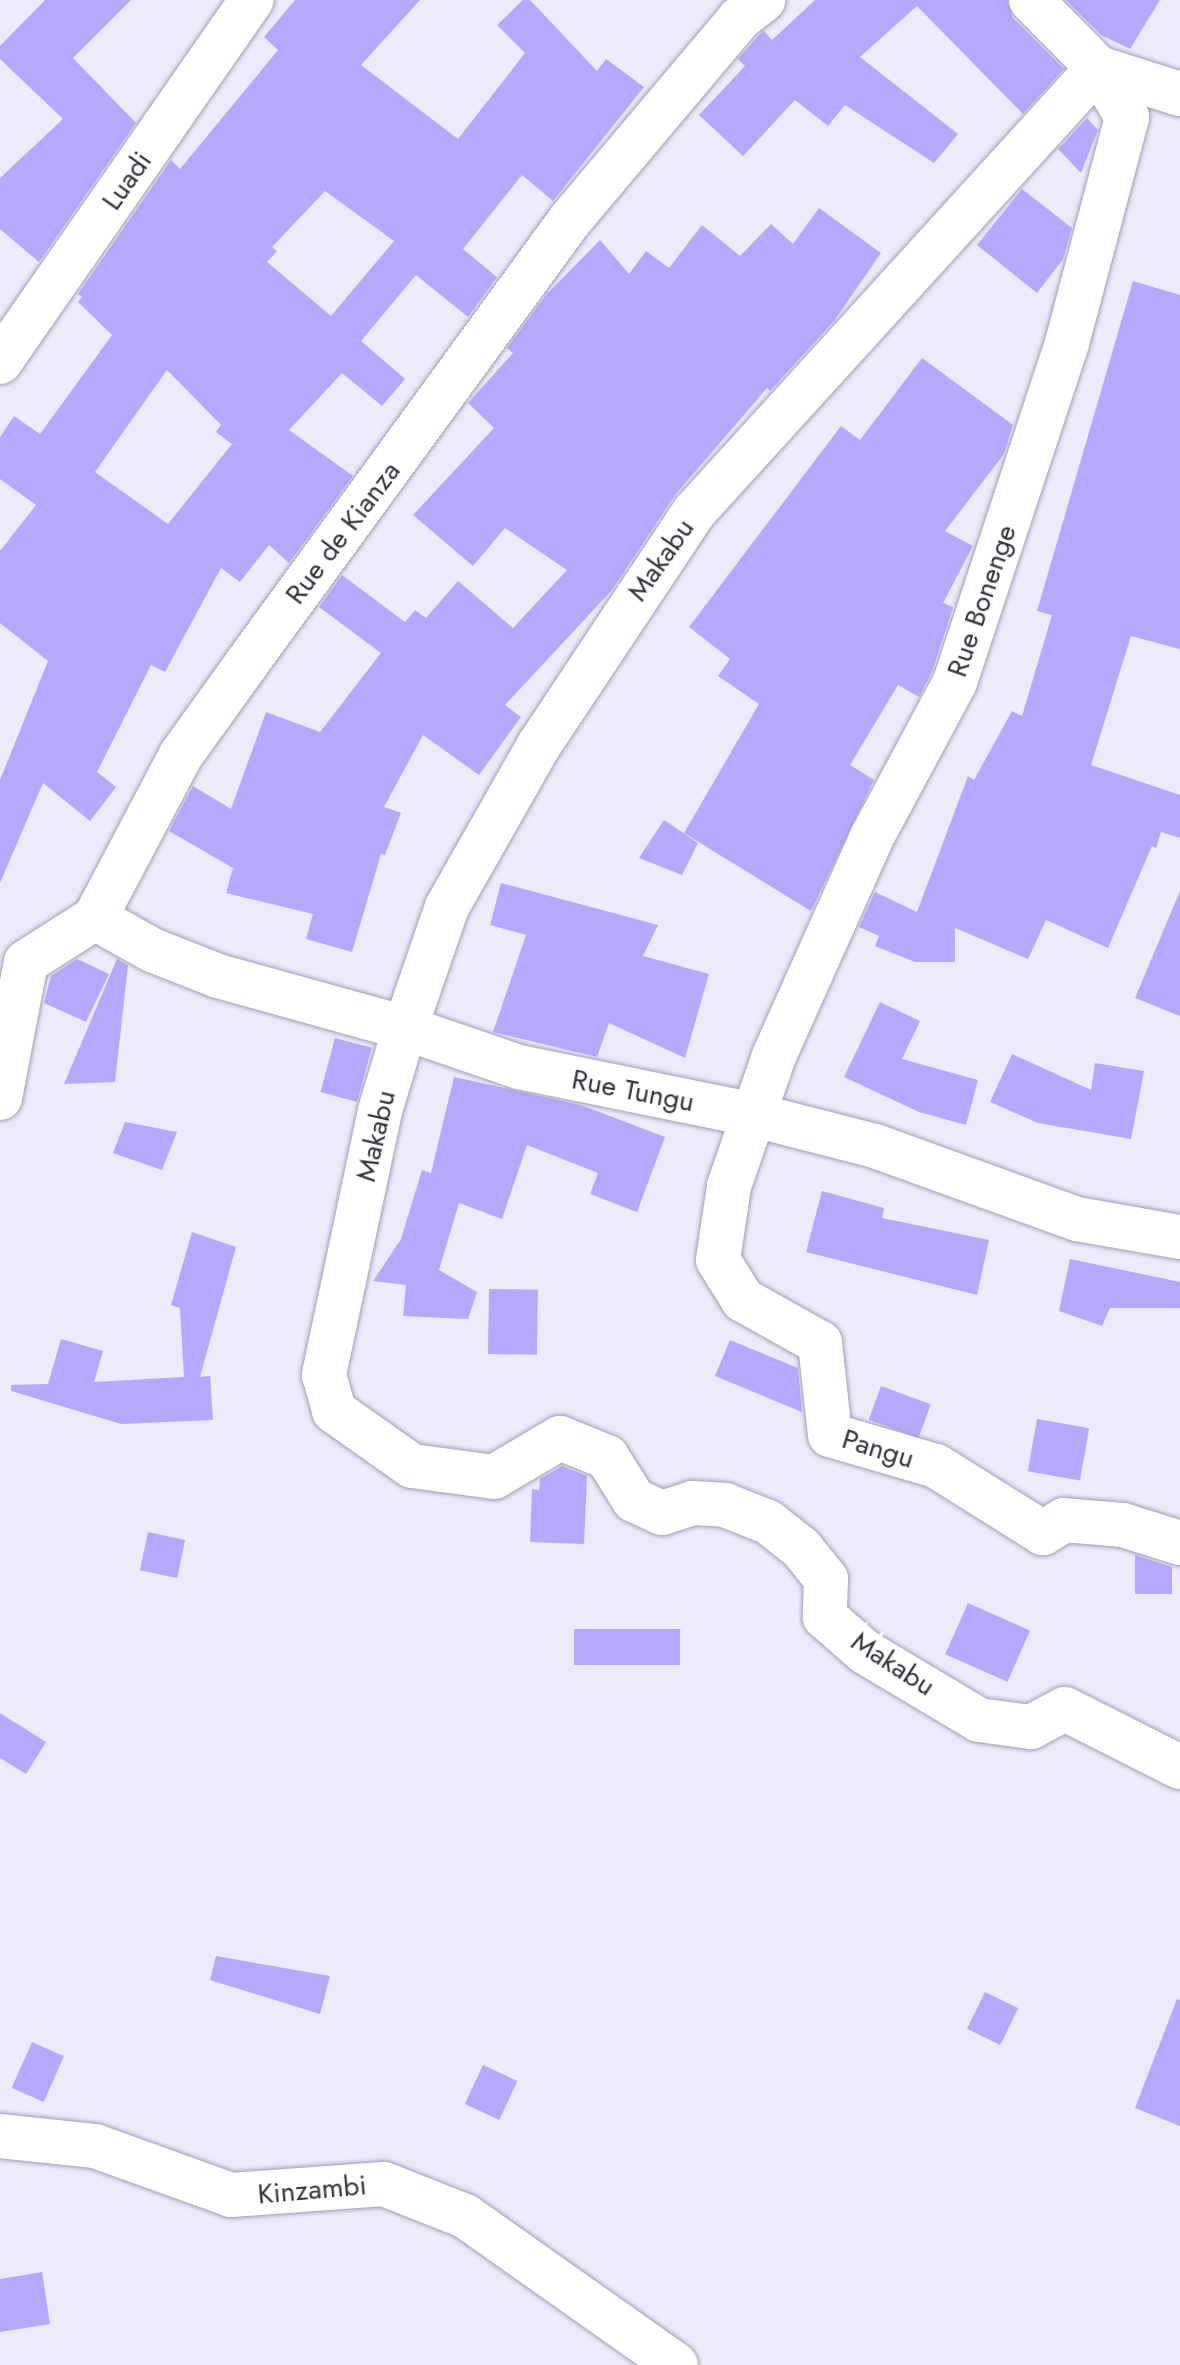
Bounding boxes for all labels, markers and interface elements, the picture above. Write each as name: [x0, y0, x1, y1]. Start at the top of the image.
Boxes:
street label: Luadi: [95, 145, 159, 217]
street label: Rue de Kianza: [279, 455, 407, 611]
street label: Makabu: [621, 512, 701, 608]
street label: Rue Bonenge: [940, 521, 1024, 681]
street label: Rue Tungu: [569, 1063, 697, 1119]
street label: Makabu: [349, 1087, 403, 1185]
street label: Pangu: [838, 1422, 918, 1476]
street label: Makabu: [845, 1625, 941, 1703]
street label: Kinzambi: [256, 2169, 368, 2211]

